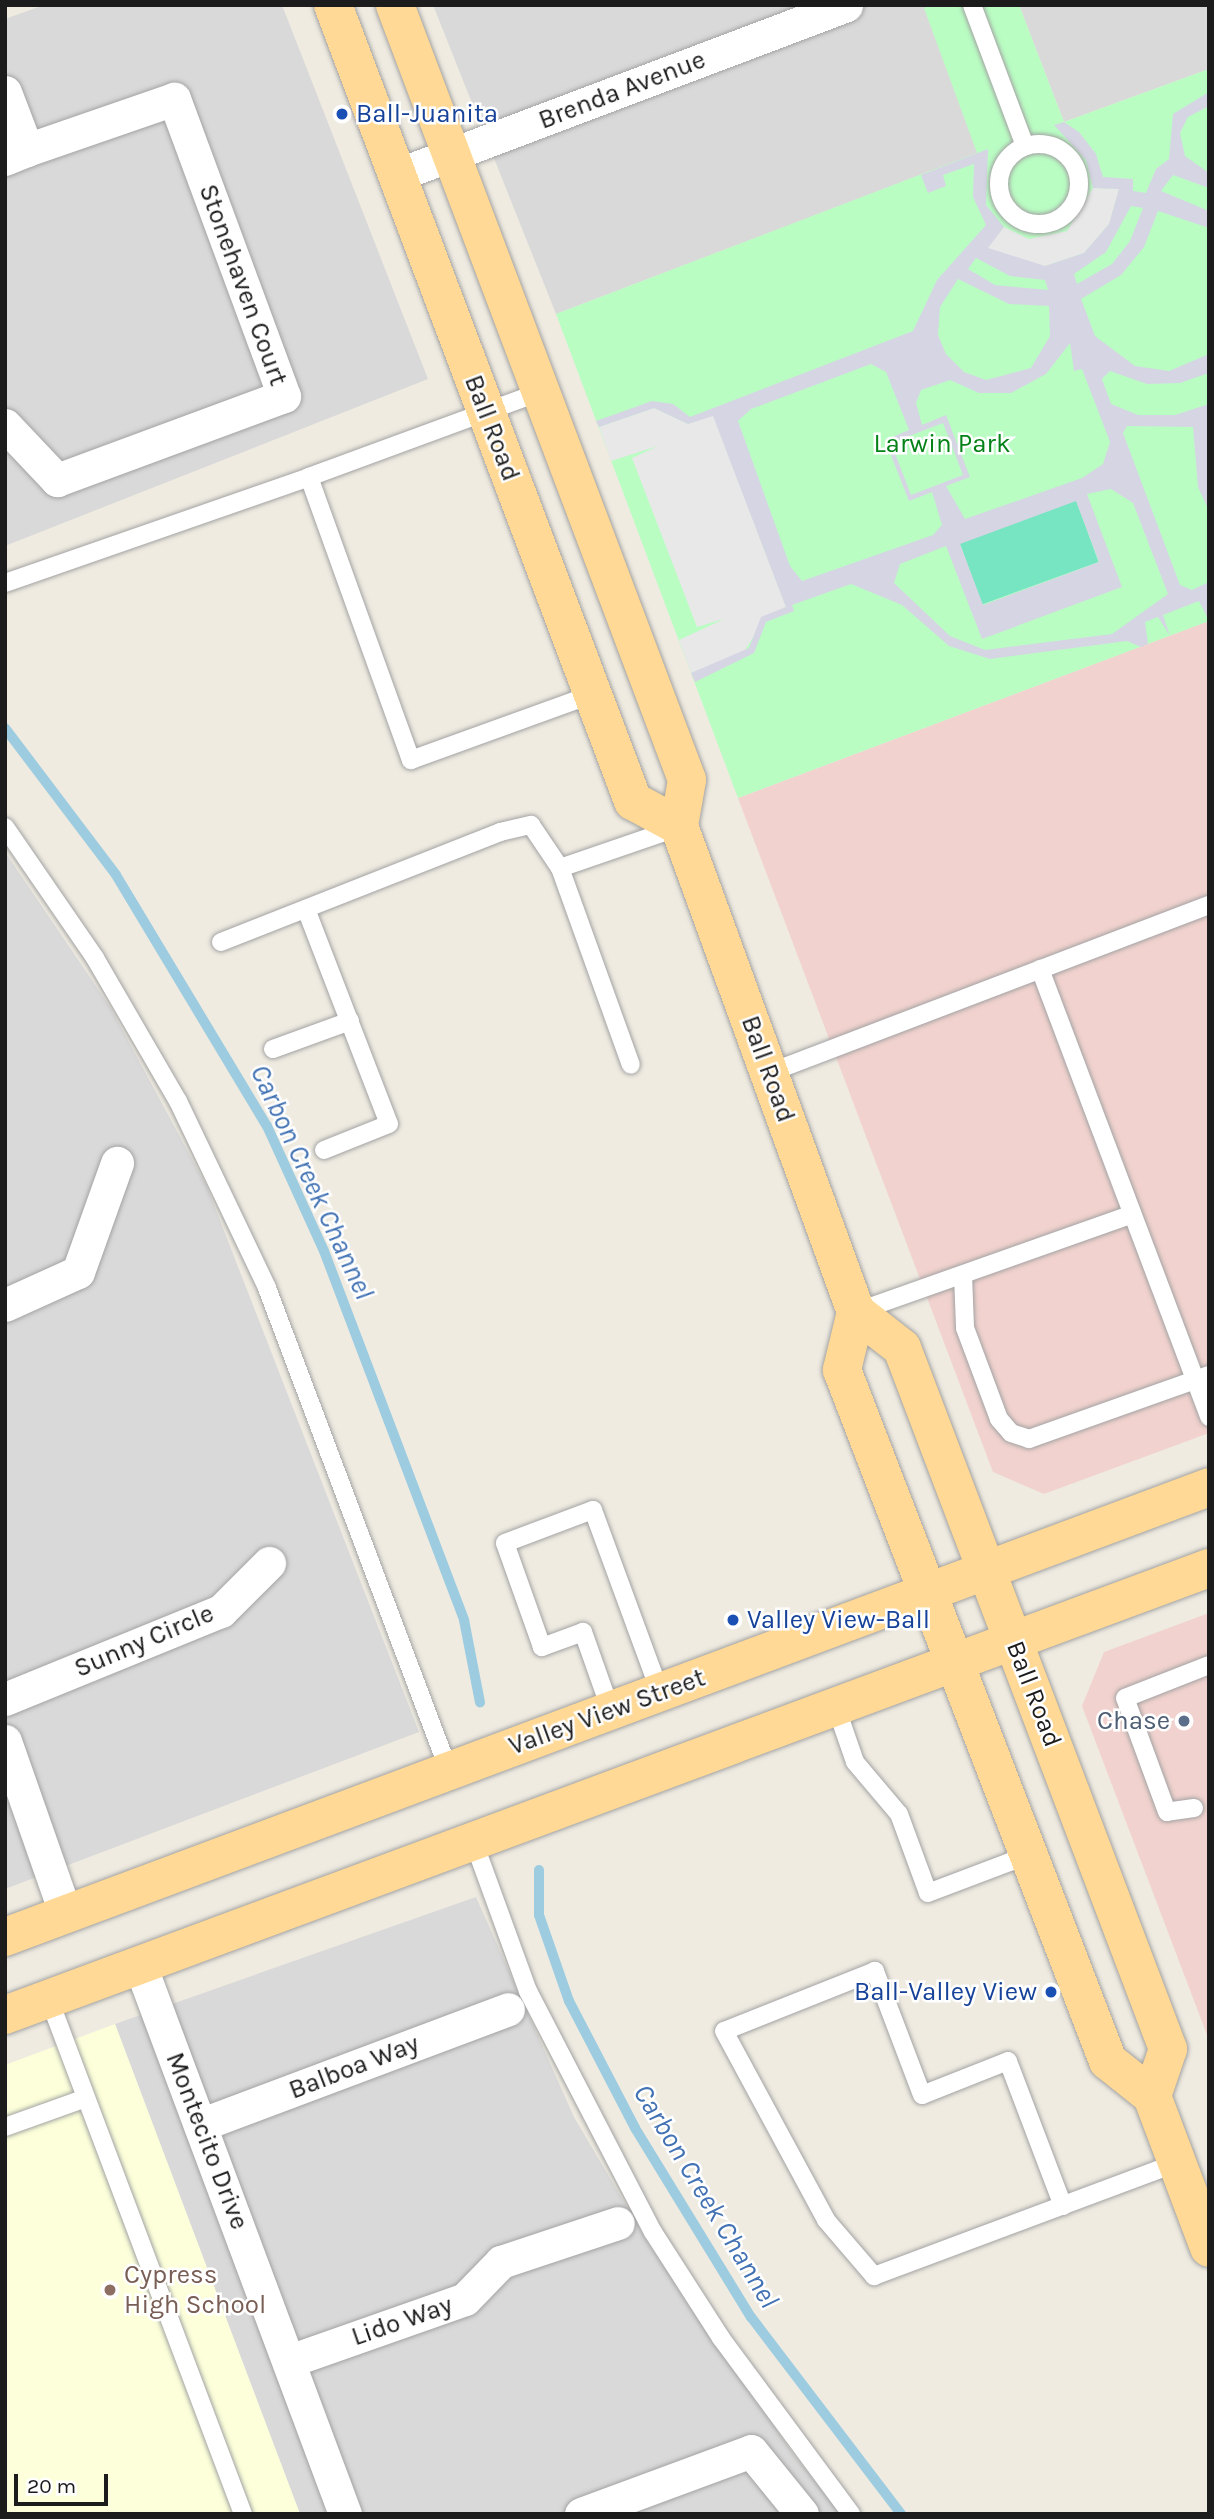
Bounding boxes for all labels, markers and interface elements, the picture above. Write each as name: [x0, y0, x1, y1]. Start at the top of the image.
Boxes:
street label: Brenda Avenue: [534, 44, 710, 136]
place label: Ball-Juanita: [356, 98, 498, 130]
marker: Ball-Juanita: [334, 106, 350, 122]
street label: Stonehaven Court: [192, 180, 294, 390]
street label: Ball Road: [458, 371, 526, 485]
park label: Larwin Park: [873, 428, 1011, 460]
street label: Ball Road: [734, 1011, 802, 1127]
water label: Carbon Creek Channel: [243, 1059, 381, 1305]
street label: Sunny Circle: [70, 1598, 218, 1684]
place label: Valley View-Ball: [747, 1604, 930, 1636]
marker: Valley View-Ball: [725, 1612, 741, 1628]
street label: Ball Road: [1000, 1637, 1068, 1751]
street label: Valley View Street: [505, 1662, 709, 1762]
place label: Chase: [1097, 1705, 1170, 1737]
marker: Chase: [1176, 1713, 1192, 1729]
place label: Ball-Valley View: [854, 1976, 1037, 2008]
marker: Ball-Valley View: [1043, 1984, 1059, 2000]
street label: Balboa Way: [285, 2028, 423, 2106]
street label: Montecito Drive: [159, 2048, 255, 2234]
water label: Carbon Creek Channel: [626, 2078, 786, 2314]
place label: Cypress High School: [124, 2259, 266, 2320]
marker: Cypress High School: [102, 2282, 118, 2298]
street label: Lido Way: [348, 2289, 456, 2353]
scale bar: [18, 2460, 112, 2504]
text: 20 m: [27, 2474, 76, 2498]

